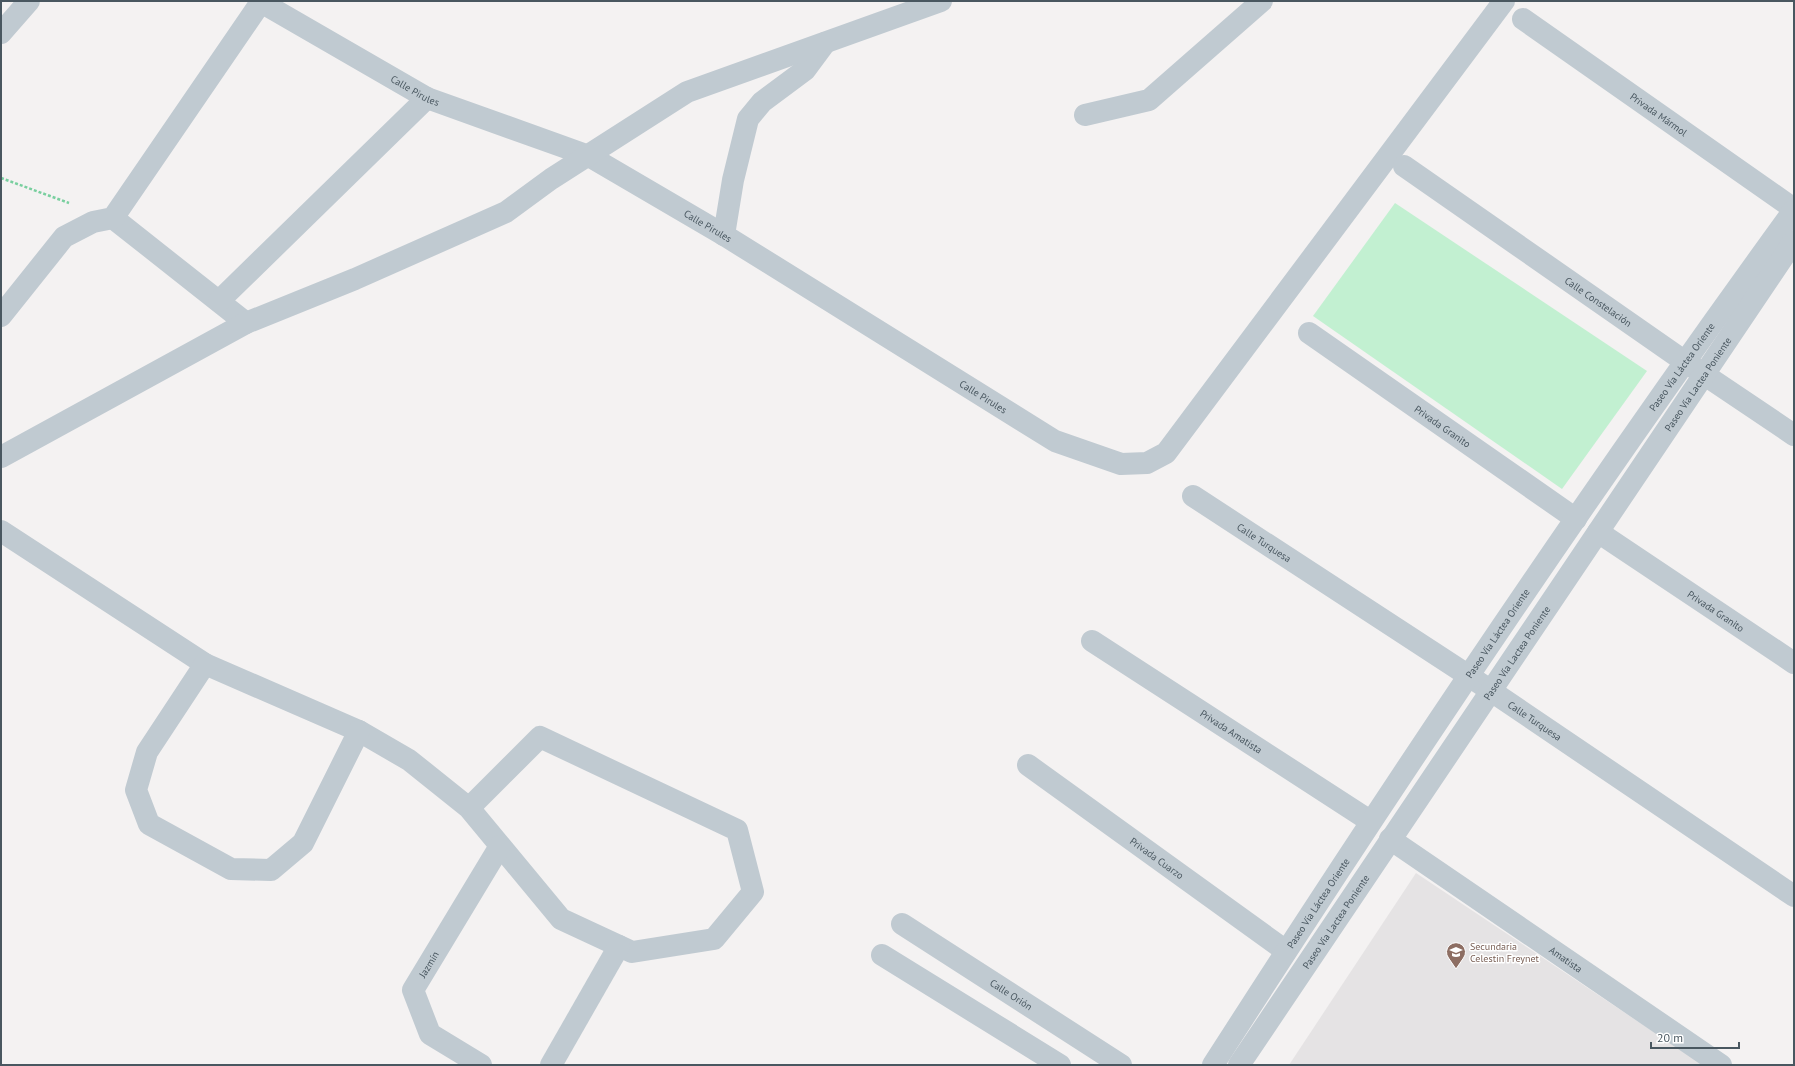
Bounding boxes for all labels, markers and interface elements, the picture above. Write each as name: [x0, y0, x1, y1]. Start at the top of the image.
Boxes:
street label: Calle Pirules: [388, 72, 441, 109]
street label: Privada Mármol: [1628, 90, 1690, 139]
street label: Calle Pirules: [681, 207, 734, 245]
street label: Calle Constelación: [1562, 274, 1634, 330]
street label: Paseo Vía Láctea Oriente: [1646, 320, 1718, 414]
street label: Paseo Vía Lactea Poniente: [1662, 335, 1734, 434]
street label: Calle Pirules: [957, 377, 1009, 416]
street label: Privada Granito: [1412, 403, 1473, 451]
street label: Calle Turquesa: [1234, 520, 1294, 565]
street label: Paseo Vía Láctea Oriente: [1463, 586, 1533, 681]
street label: Privada Granito: [1685, 588, 1747, 635]
street label: Paseo Vía Lactea Poniente: [1481, 603, 1553, 703]
street label: Calle Turquesa: [1505, 698, 1564, 744]
street label: Privada Amatista: [1198, 707, 1265, 757]
street label: Privada Cuarzo: [1127, 835, 1186, 882]
street label: Paseo Vía Láctea Oriente: [1284, 856, 1353, 951]
street label: Paseo Vía Lactea Poniente: [1300, 872, 1372, 971]
place label: Secundaria Celestin Freynet: [1470, 940, 1540, 965]
school or university icon: Secundaria Celestin Freynet: [1445, 941, 1467, 969]
street label: Amatista: [1546, 944, 1585, 976]
street label: Jazmín: [416, 949, 442, 981]
street label: Calle Orión: [987, 976, 1035, 1013]
scale bar: [1651, 1024, 1739, 1050]
text: 20 m: [1657, 1030, 1683, 1045]

